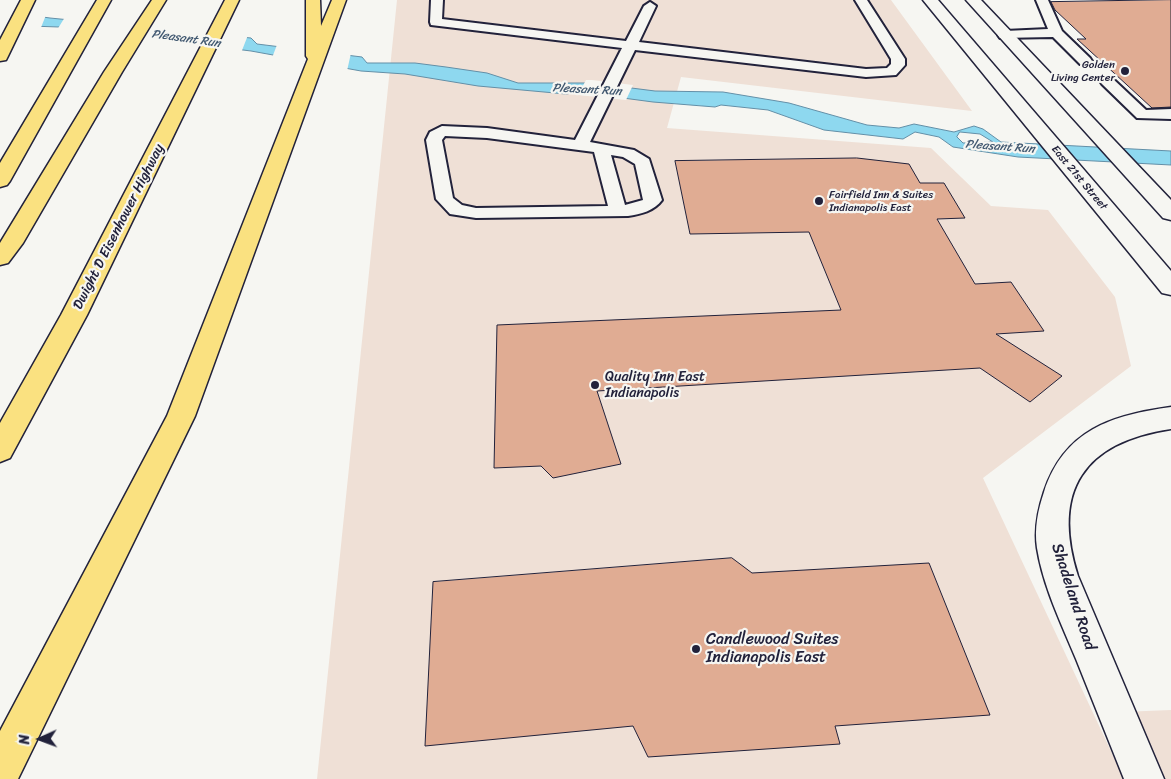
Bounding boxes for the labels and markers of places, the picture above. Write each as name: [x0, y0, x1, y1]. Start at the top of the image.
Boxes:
place label: Golden Living Center: [1051, 58, 1115, 84]
marker: Golden Living Center: [1119, 65, 1131, 77]
place label: Fairfield Inn & Suites Indianapolis East: [829, 188, 933, 214]
marker: Fairfield Inn & Suites Indianapolis East: [813, 195, 825, 207]
place label: Quality Inn East Indianapolis: [605, 369, 705, 402]
marker: Quality Inn East Indianapolis: [589, 379, 601, 391]
place label: Candlewood Suites Indianapolis East: [706, 630, 839, 668]
marker: Candlewood Suites Indianapolis East: [690, 643, 702, 655]

